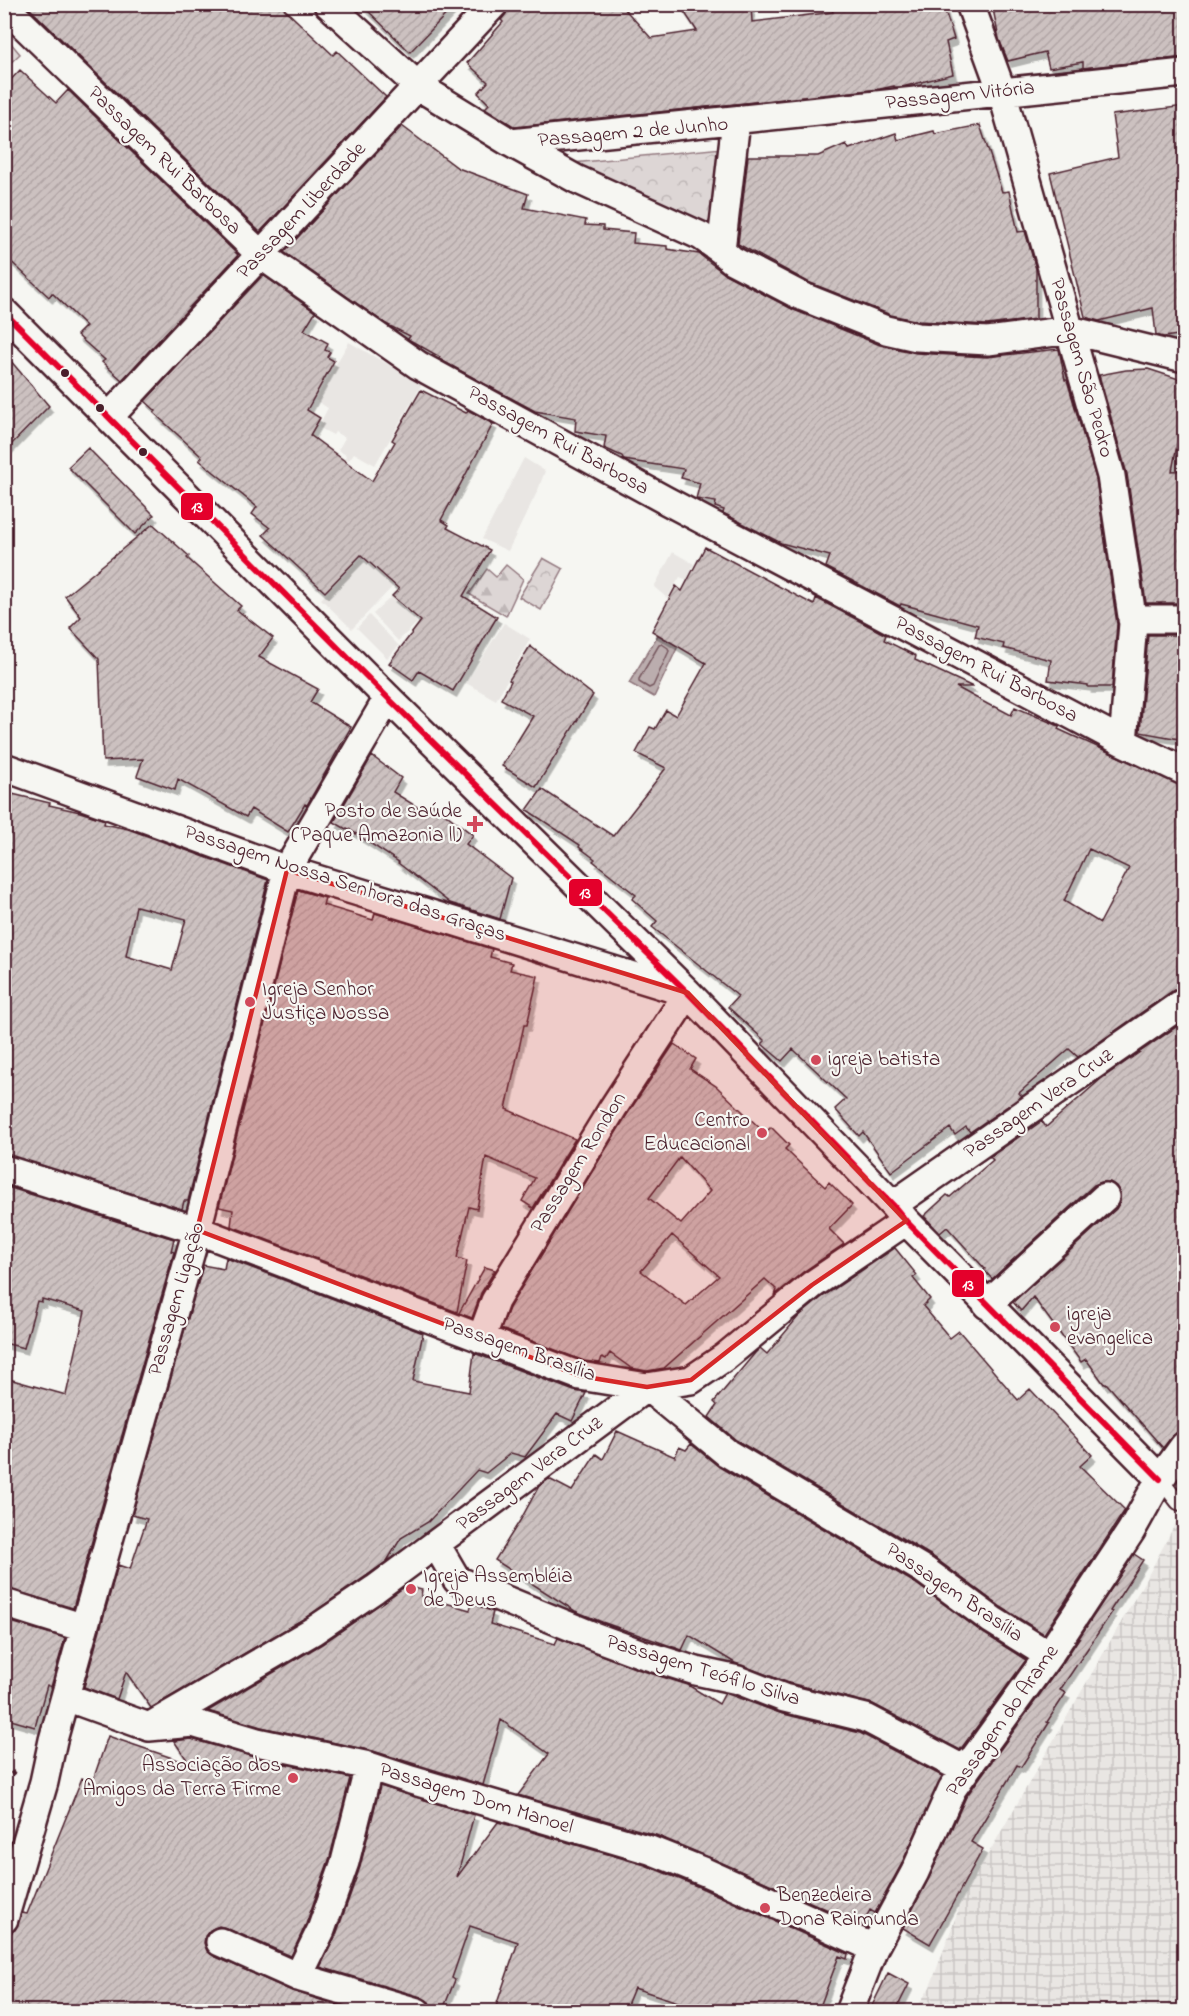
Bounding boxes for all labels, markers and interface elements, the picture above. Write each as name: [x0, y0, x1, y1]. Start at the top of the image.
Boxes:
street label: Passagem Vitória: [884, 73, 1036, 121]
street label: Passagem Rui Barbosa: [79, 79, 248, 244]
street label: Passagem 2 de Junho: [537, 110, 730, 158]
street label: Passagem Liberdade: [230, 135, 376, 288]
street label: Passagem São Pedro: [1039, 275, 1121, 462]
unlabelled marker: [59, 367, 71, 379]
street label: Passagem Rui Barbosa: [461, 378, 654, 505]
unlabelled marker: [94, 402, 106, 414]
unlabelled marker: [137, 446, 149, 458]
line badge: 13: [180, 492, 214, 521]
text: 13: [191, 496, 203, 520]
street label: Passagem Rui Barbosa: [888, 609, 1083, 733]
place label: Posto de saúde (Paque Amazonia ll): [291, 797, 463, 851]
marker: Posto de saúde (Paque Amazonia ll): [466, 815, 484, 833]
street label: Passagem Nossa Senhora das Graças: [179, 818, 510, 952]
line badge: 13: [568, 878, 603, 907]
text: 13: [579, 882, 591, 906]
place label: Igreja Senhor Justiça Nossa: [262, 975, 389, 1029]
marker: Igreja Senhor Justiça Nossa: [243, 995, 257, 1009]
street label: Passagem Vera Cruz: [958, 1041, 1121, 1169]
place label: igreja batista: [828, 1045, 940, 1077]
marker: igreja batista: [809, 1053, 823, 1067]
street label: Passagem Rondon: [524, 1087, 636, 1240]
place label: Centro Educacional: [644, 1106, 750, 1160]
marker: Centro Educacional: [755, 1126, 769, 1140]
street label: Passagem Ligação: [141, 1219, 215, 1380]
line badge: 13: [951, 1269, 985, 1298]
text: 13: [962, 1274, 974, 1298]
place label: igreja evangelica: [1067, 1300, 1153, 1356]
street label: Passagem Brasília: [438, 1310, 600, 1392]
marker: igreja evangelica: [1048, 1320, 1062, 1334]
street label: Passagem Vera Cruz: [450, 1409, 611, 1541]
street label: Passagem Brasília: [878, 1536, 1029, 1652]
place label: Igreja Assembléia de Deus: [423, 1562, 573, 1616]
marker: Igreja Assembléia de Deus: [404, 1582, 418, 1596]
street label: Passagem Teófilo Silva: [602, 1627, 804, 1717]
street label: Passagem do Arame: [939, 1638, 1069, 1804]
place label: Associação dos Amigos da Terra Firme: [83, 1751, 282, 1807]
street label: Passagem Dom Manoel: [375, 1755, 577, 1845]
marker: Associação dos Amigos da Terra Firme: [286, 1771, 300, 1785]
place label: Benzedeira Dona Raimunda: [776, 1881, 919, 1935]
marker: Benzedeira Dona Raimunda: [758, 1901, 772, 1915]

